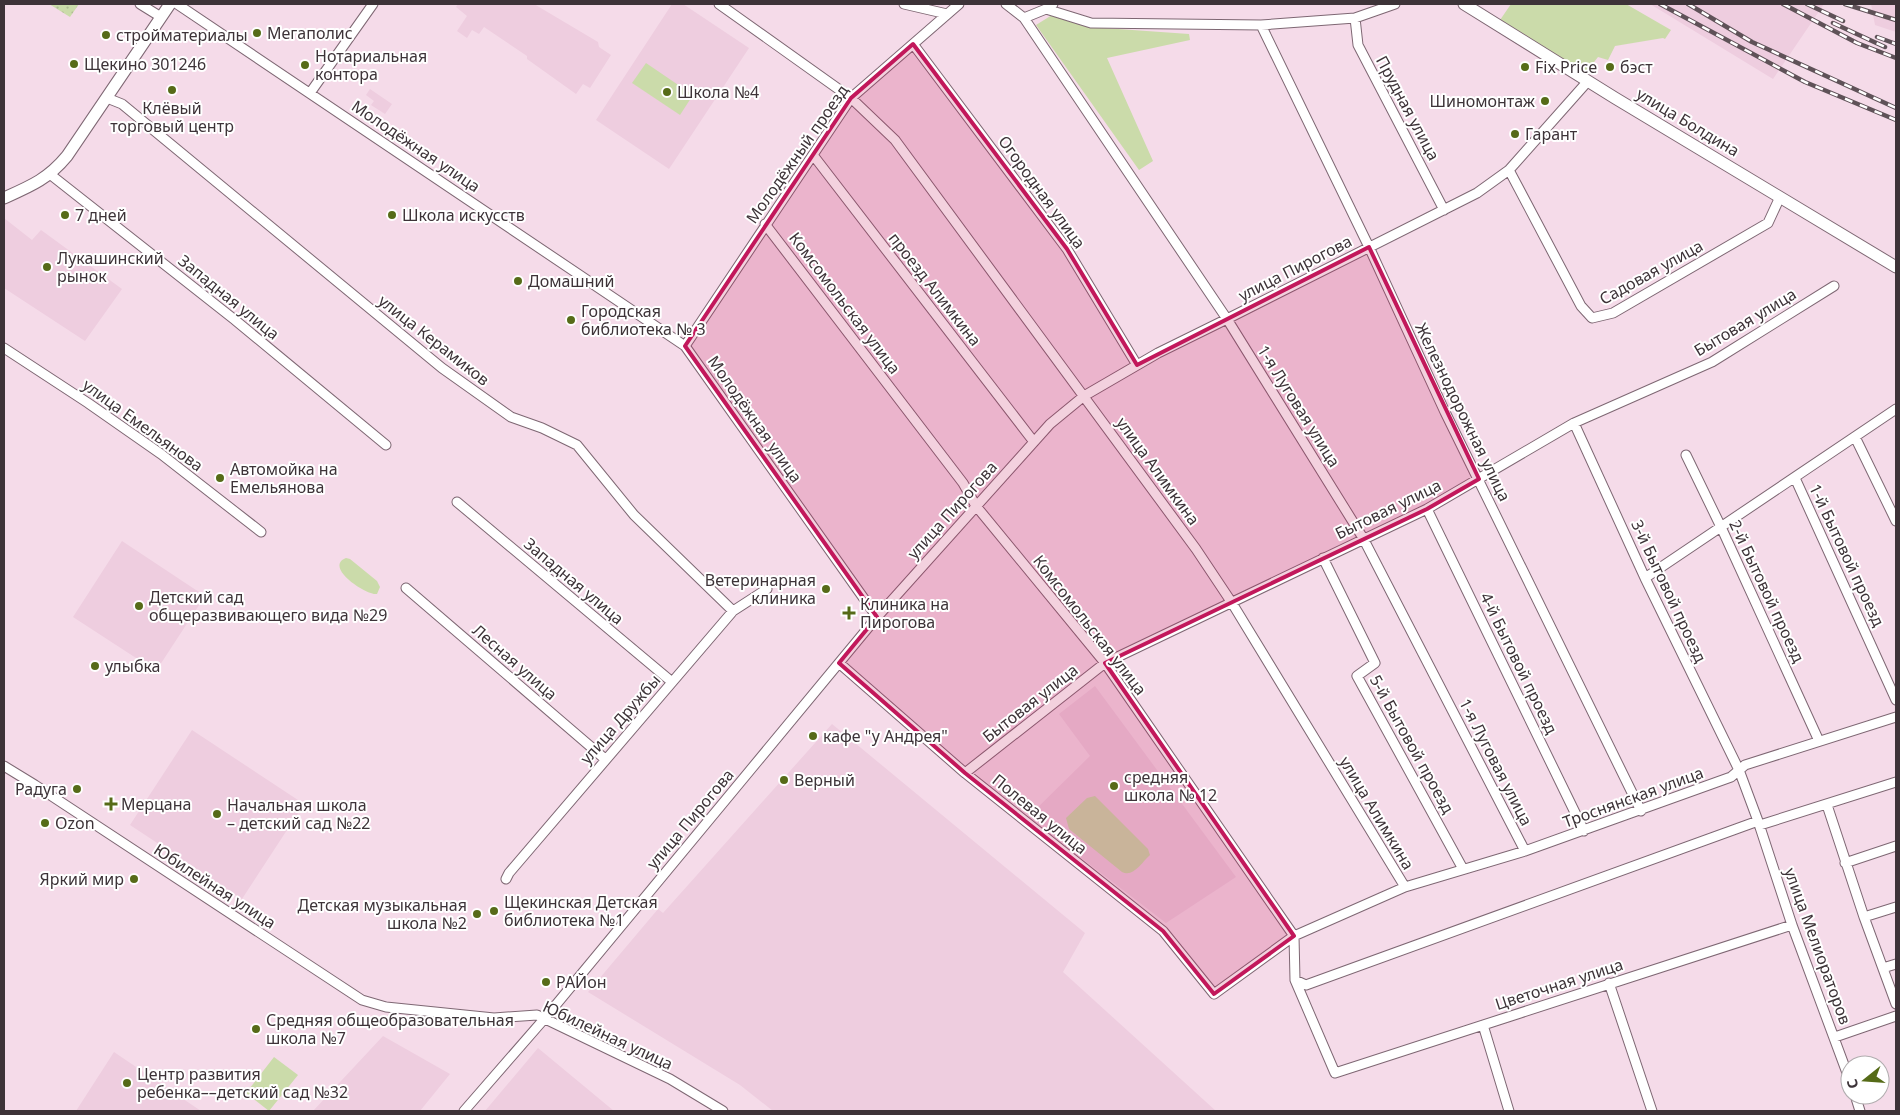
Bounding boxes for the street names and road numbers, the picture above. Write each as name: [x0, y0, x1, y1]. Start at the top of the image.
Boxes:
street label: Прудная улица: [1371, 52, 1445, 164]
street label: Молодёжный проезд: [741, 80, 853, 228]
street label: улица Болдина: [1632, 83, 1744, 161]
street label: Молодёжная улица: [347, 95, 485, 197]
street label: Огородная улица: [993, 131, 1091, 253]
street label: Комсомольская улица: [784, 228, 906, 378]
street label: проезд Алимкина: [884, 228, 986, 350]
street label: улица Пирогова: [1234, 230, 1356, 306]
street label: Садовая улица: [1595, 234, 1707, 310]
street label: Западная улица: [174, 249, 284, 345]
street label: Бытовая улица: [1690, 283, 1800, 361]
street label: улица Керамиков: [374, 290, 494, 390]
street label: Железнодорожная улица: [1410, 319, 1516, 505]
street label: 1-я Луговая улица: [1253, 341, 1345, 471]
street label: Молодёжная улица: [703, 351, 807, 487]
street label: улица Емельянова: [78, 374, 208, 476]
street label: улица Алимкина: [1111, 413, 1205, 529]
street label: улица Пирогова: [902, 456, 1002, 564]
street label: Бытовая улица: [1331, 474, 1445, 544]
street label: 1-й Бытовой проезд: [1804, 480, 1890, 630]
street label: 3-й Бытовой проезд: [1626, 516, 1712, 666]
street label: 2-й Бытовой проезд: [1724, 516, 1810, 666]
street label: Западная улица: [519, 533, 629, 629]
street label: Комсомольская улица: [1028, 550, 1152, 700]
street label: 4-й Бытовой проезд: [1475, 589, 1563, 738]
street label: Лесная улица: [468, 619, 562, 705]
street label: Бытовая улица: [978, 659, 1082, 747]
street label: улица Дружбы: [575, 669, 665, 769]
street label: 5-й Бытовой проезд: [1365, 671, 1459, 817]
street label: 1-я Луговая улица: [1454, 695, 1538, 829]
street label: улица Алимкина: [1334, 752, 1420, 874]
street label: Троснянская улица: [1560, 761, 1706, 833]
street label: улица Пирогова: [641, 764, 739, 874]
street label: Полевая улица: [988, 769, 1092, 859]
street label: Юбилейная улица: [150, 838, 280, 934]
street label: улица Мелиораторов: [1779, 865, 1857, 1027]
street label: Цветочная улица: [1492, 953, 1626, 1015]
street label: Юбилейная улица: [539, 995, 677, 1075]

